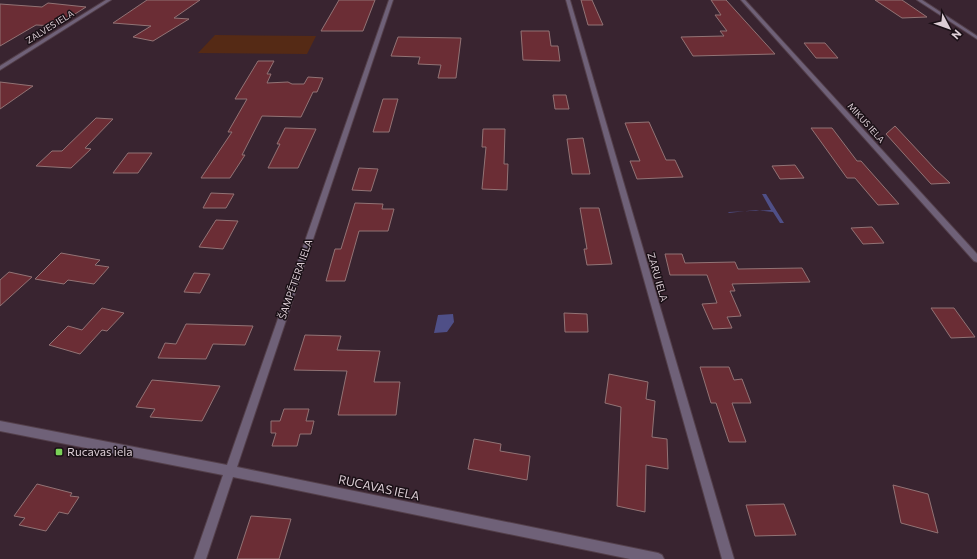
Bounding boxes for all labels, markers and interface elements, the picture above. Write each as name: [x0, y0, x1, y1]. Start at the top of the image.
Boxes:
street label: ZALVES IELA: [24, 7, 76, 46]
north arrow: [929, 8, 969, 48]
text: N: [949, 28, 965, 42]
street label: MIKUS IELA: [846, 100, 887, 145]
street label: ŠAMPĒTERA IELA: [276, 237, 314, 321]
street label: ZARU IELA: [645, 251, 671, 303]
place label: Rucavas iela: [67, 444, 133, 458]
marker: Rucavas iela: [54, 447, 64, 457]
street label: RUCAVAS IELA: [337, 472, 421, 502]

